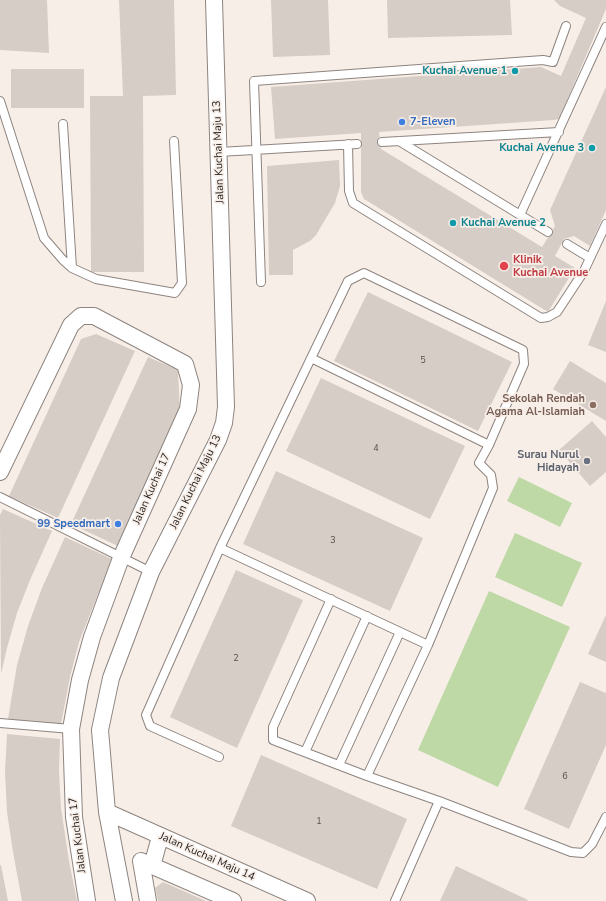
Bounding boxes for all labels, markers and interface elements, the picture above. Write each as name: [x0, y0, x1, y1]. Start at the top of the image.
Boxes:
place label: Kuchai Avenue 1: [422, 64, 507, 78]
marker: Kuchai Avenue 1: [510, 66, 520, 76]
street label: Jalan Kuchai Maju 13: [211, 100, 227, 204]
place label: 7-Eleven: [410, 115, 455, 129]
marker: 7-Eleven: [397, 117, 407, 127]
place label: Kuchai Avenue 3: [499, 141, 584, 155]
marker: Kuchai Avenue 3: [587, 143, 597, 153]
place label: Kuchai Avenue 2: [461, 216, 546, 230]
marker: Kuchai Avenue 2: [448, 218, 458, 228]
place label: Klinik Kuchai Avenue: [513, 253, 588, 279]
marker: Klinik Kuchai Avenue: [498, 260, 510, 272]
house number: 5: [420, 356, 426, 366]
place label: Sekolah Rendah Agama Al-Islamiah: [486, 392, 585, 418]
marker: Sekolah Rendah Agama Al-Islamiah: [588, 400, 598, 410]
street label: Jalan Kuchai Maju 13: [167, 433, 225, 531]
house number: 4: [373, 444, 379, 454]
place label: Surau Nurul Hidayah: [517, 448, 579, 474]
street label: Jalan Kuchai 17: [130, 451, 174, 527]
marker: Surau Nurul Hidayah: [582, 456, 592, 466]
place label: 99 Speedmart: [37, 517, 110, 531]
marker: 99 Speedmart: [113, 519, 123, 529]
house number: 3: [330, 536, 336, 546]
house number: 2: [233, 654, 239, 664]
house number: 6: [562, 772, 568, 782]
street label: Jalan Kuchai 17: [67, 796, 89, 874]
house number: 1: [316, 817, 322, 827]
street label: Jalan Kuchai Maju 14: [157, 830, 257, 884]

